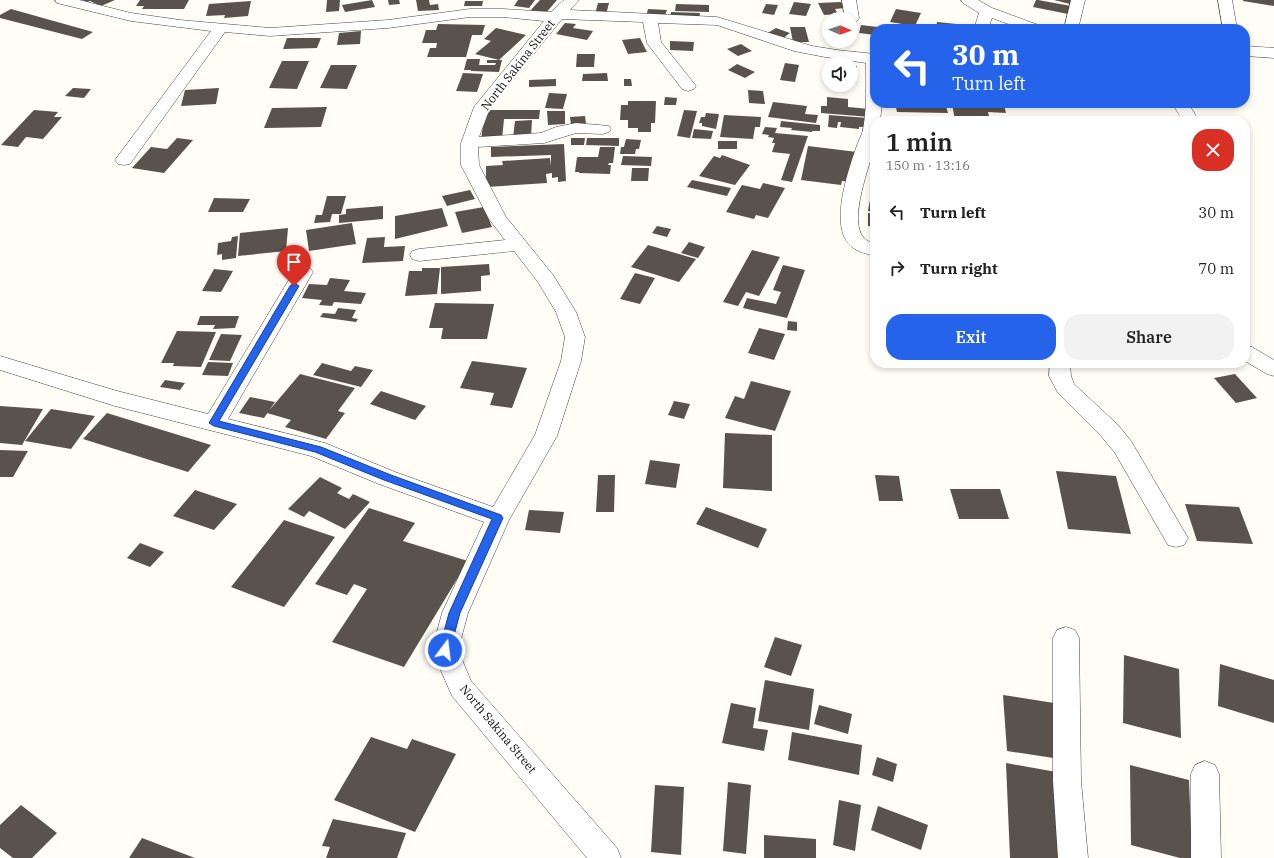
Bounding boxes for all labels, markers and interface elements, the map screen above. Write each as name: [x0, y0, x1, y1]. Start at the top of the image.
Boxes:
north arrow: [822, 12, 858, 48]
map controls: [822, 12, 858, 92]
street label: North Sakina Street: [477, 16, 558, 113]
text: 30 m: [952, 36, 1019, 73]
icon: left: [886, 40, 938, 92]
button: sound: [822, 56, 858, 92]
text: Turn left: [952, 72, 1026, 95]
text: 1 min: [886, 126, 953, 158]
button: close: [1192, 129, 1234, 171]
text: 150 m · 13:16: [886, 157, 970, 174]
icon: left: [886, 201, 908, 223]
text: Turn left: [920, 203, 986, 222]
text: 30 m: [1198, 203, 1234, 222]
pin: [277, 245, 311, 286]
icon: arrive: [283, 251, 305, 273]
icon: right: [886, 257, 908, 279]
text: Turn right: [920, 259, 998, 278]
text: 70 m: [1198, 259, 1234, 278]
button: Exit: [886, 314, 1056, 360]
button: Share: [1064, 314, 1234, 360]
position arrow: [424, 629, 466, 671]
street label: North Sakina Street: [457, 681, 540, 776]

